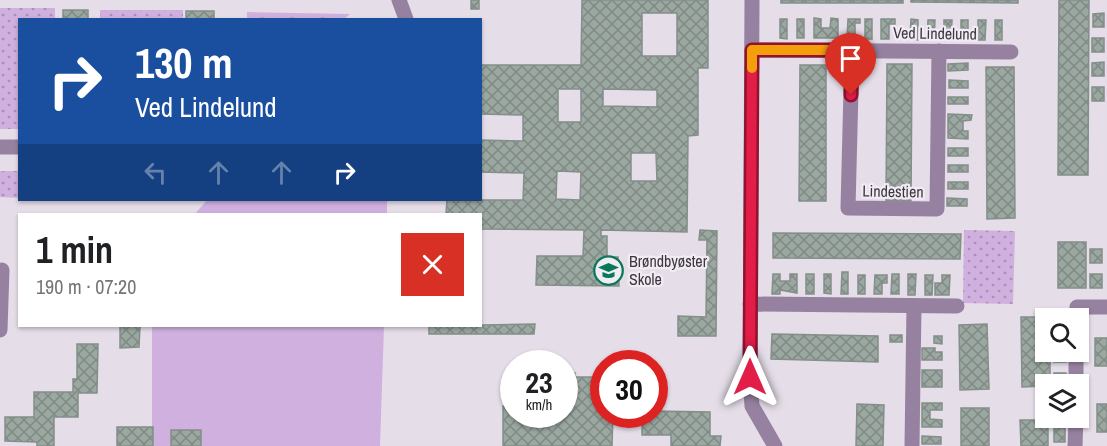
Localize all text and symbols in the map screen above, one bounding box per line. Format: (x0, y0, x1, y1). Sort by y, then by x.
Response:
street label: Ved Lindelund (893, 21, 977, 45)
pin (825, 33, 876, 95)
text: 130 m (135, 35, 233, 91)
icon: right (36, 42, 114, 120)
icon: arrive (834, 42, 867, 75)
text: Ved Lindelund (135, 89, 277, 125)
icon: left (139, 156, 172, 189)
icon: ahead (202, 156, 235, 189)
icon: ahead (265, 156, 298, 189)
icon: right (328, 156, 361, 189)
street label: Lindestien (862, 179, 924, 203)
text: 1 min (36, 226, 113, 274)
button: close (401, 233, 464, 296)
place label: Brøndbyøster Skole (629, 250, 708, 290)
school or university icon: Brøndbyøster Skole (592, 254, 624, 286)
text: 190 m · 07:20 (36, 273, 136, 300)
map controls (1035, 308, 1089, 428)
button: search (1035, 308, 1089, 362)
position arrow (718, 345, 782, 409)
speed limit sign: 30 (590, 350, 668, 428)
text: 23 (525, 362, 553, 402)
button: layers (1035, 374, 1089, 428)
text: km/h (526, 394, 552, 415)

